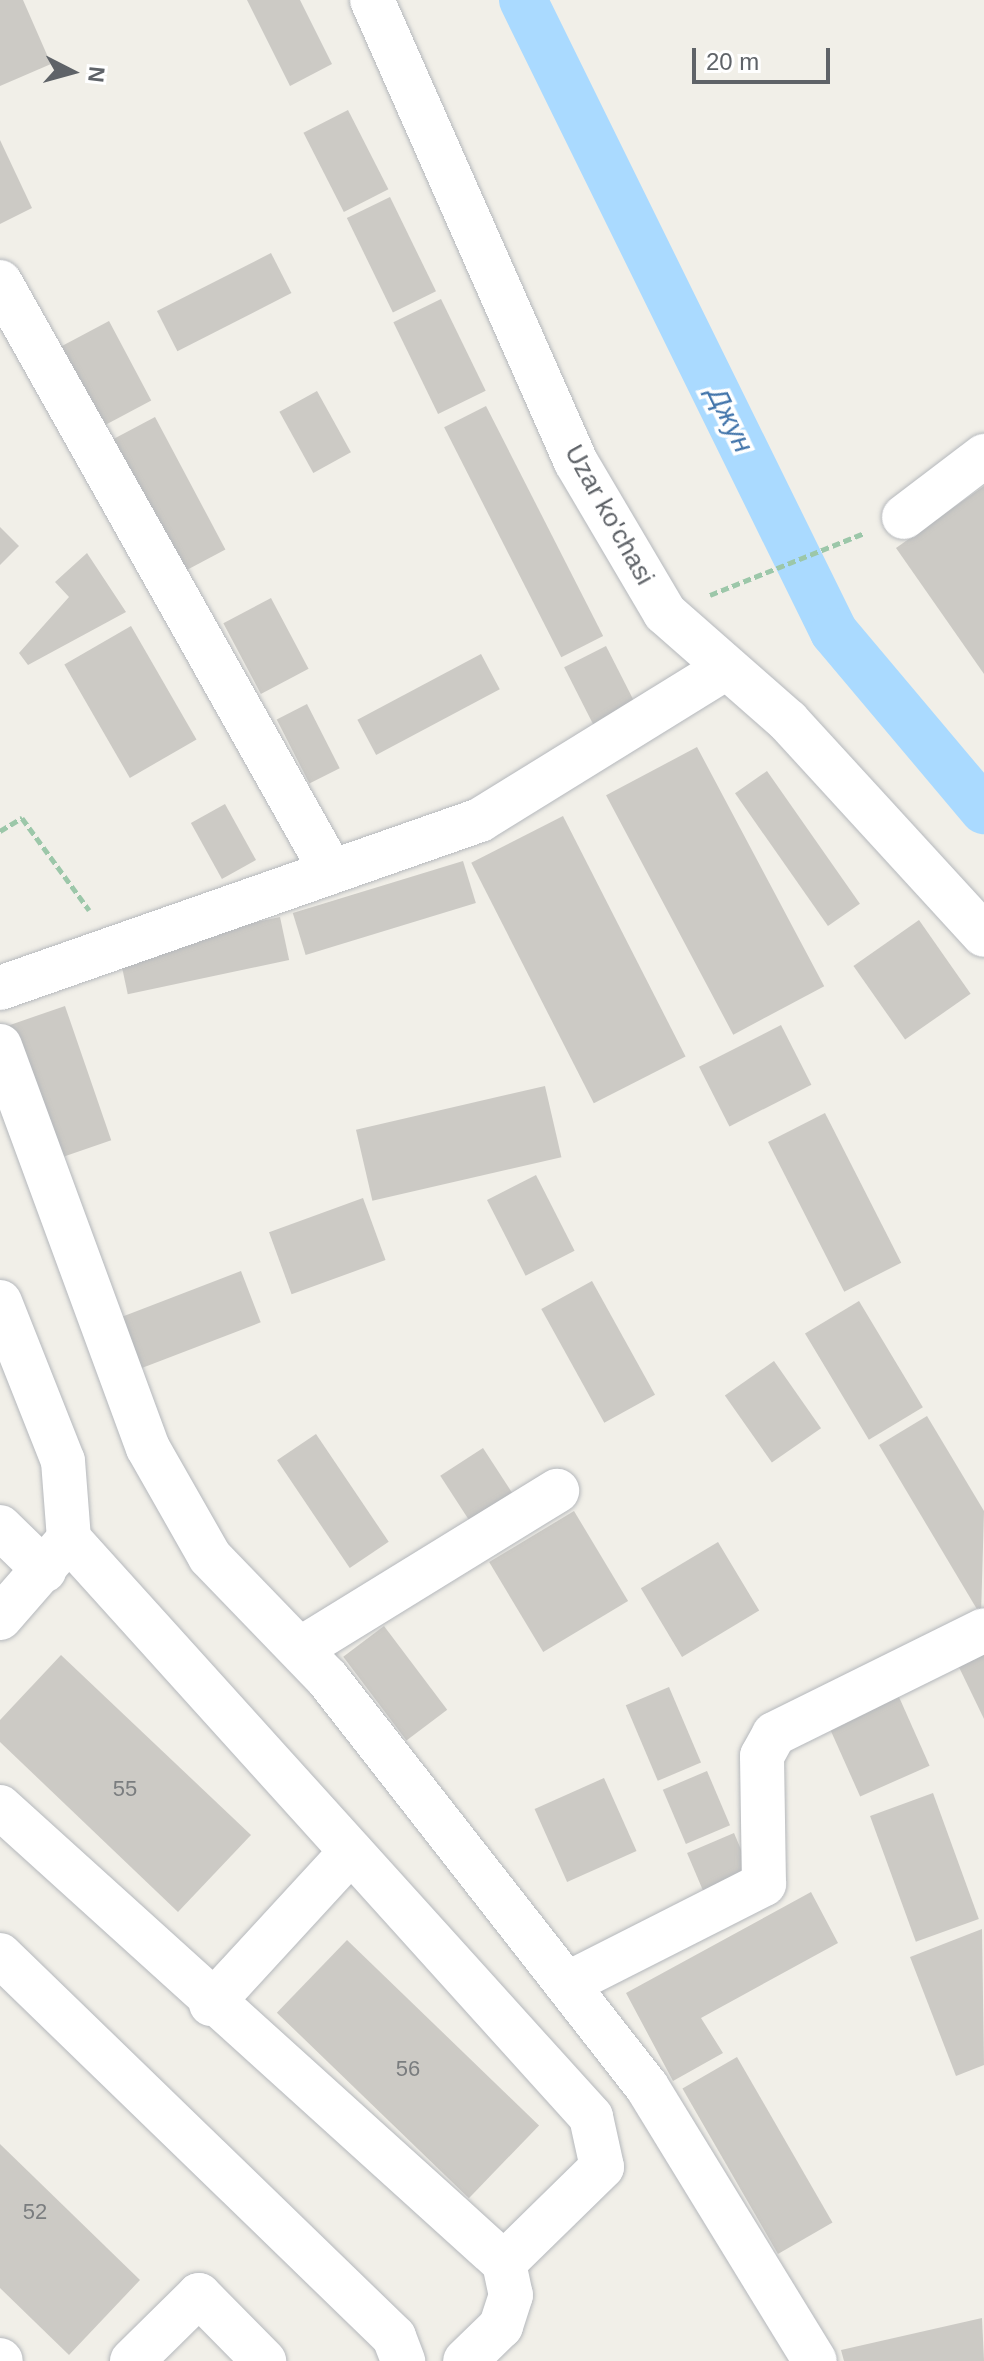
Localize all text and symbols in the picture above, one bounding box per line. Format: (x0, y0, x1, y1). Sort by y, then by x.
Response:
north arrow (32, 32, 112, 112)
scale bar (696, 32, 834, 82)
text: 20 m (706, 48, 759, 75)
text: N (83, 65, 110, 84)
water label: Джун (700, 382, 760, 458)
street label: Uzar ko'chasi (558, 440, 660, 590)
house number: 55 (113, 1776, 137, 1802)
house number: 56 (396, 2056, 420, 2082)
house number: 52 (23, 2199, 47, 2225)

